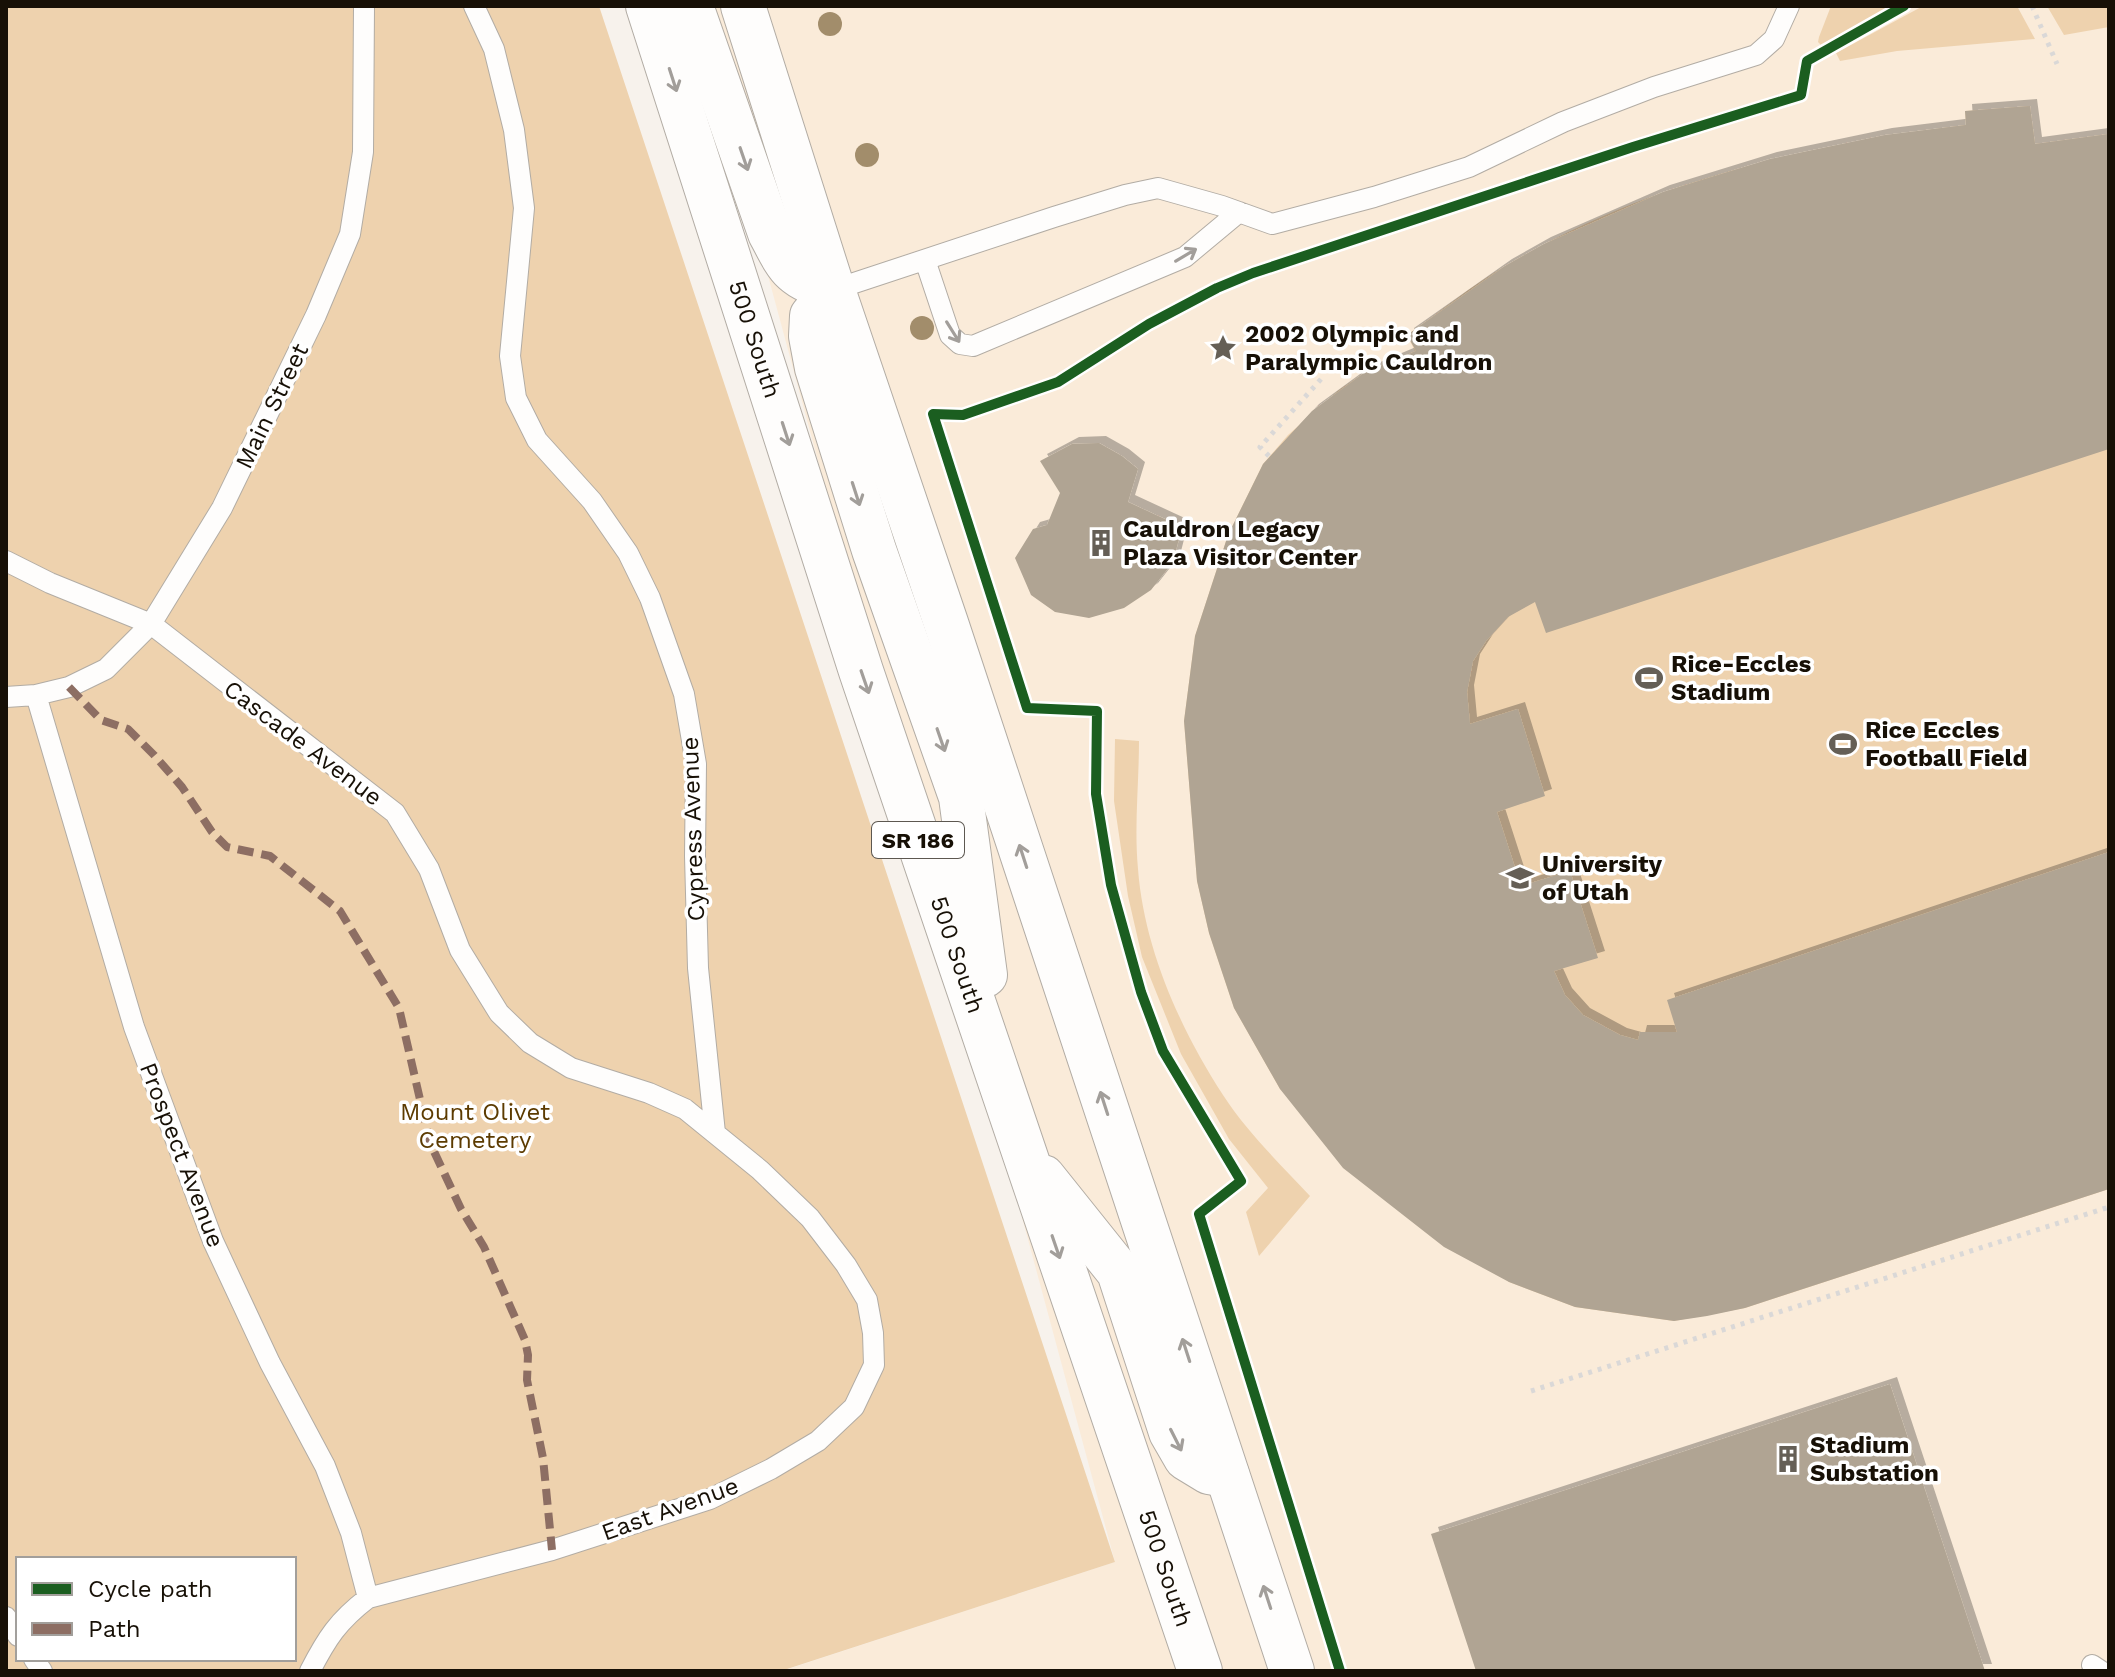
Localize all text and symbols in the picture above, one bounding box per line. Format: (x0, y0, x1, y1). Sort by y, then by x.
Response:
one-way arrow (666, 67, 681, 92)
one-way arrow (738, 146, 753, 171)
one-way arrow (1174, 246, 1197, 262)
street label: 500 South (723, 277, 787, 401)
place label: 2002 Olympic and Paralympic Cauldron (1245, 320, 1492, 376)
one-way arrow (944, 321, 961, 343)
place icon: 2002 Olympic and Paralympic Cauldron (1208, 333, 1238, 363)
street label: Main Street (230, 339, 314, 473)
one-way arrow (779, 421, 794, 447)
one-way arrow (849, 481, 864, 507)
place label: Cauldron Legacy Plaza Visitor Center (1123, 515, 1358, 571)
building icon: Cauldron Legacy Plaza Visitor Center (1086, 528, 1116, 558)
place label: Rice-Eccles Stadium (1671, 650, 1812, 706)
sports icon: Rice-Eccles Stadium (1634, 663, 1664, 693)
one-way arrow (858, 669, 873, 694)
street label: Cascade Avenue (218, 674, 388, 812)
place label: Rice Eccles Football Field (1865, 716, 2027, 772)
one-way arrow (935, 727, 949, 752)
sports icon: Rice Eccles Football Field (1828, 729, 1858, 759)
street label: Cypress Avenue (676, 736, 710, 922)
road number: SR 186 (872, 822, 964, 858)
one-way arrow (1015, 844, 1029, 869)
place label: University of Utah (1542, 850, 1662, 906)
school or university icon: University of Utah (1505, 863, 1535, 893)
street label: 500 South (924, 893, 990, 1017)
street label: Prospect Avenue (134, 1059, 230, 1251)
one-way arrow (1096, 1091, 1111, 1116)
park label: Mount Olivet Cemetery (400, 1098, 550, 1154)
one-way arrow (1049, 1234, 1064, 1259)
one-way arrow (1177, 1338, 1192, 1363)
one-way arrow (1169, 1428, 1185, 1452)
place label: Stadium Substation (1810, 1431, 1939, 1487)
building icon: Stadium Substation (1773, 1444, 1803, 1474)
street label: East Avenue (598, 1471, 742, 1547)
street label: 500 South (1132, 1506, 1198, 1631)
legend (16, 1557, 296, 1661)
text: Cycle path (88, 1575, 213, 1603)
one-way arrow (1259, 1585, 1274, 1610)
text: Path (88, 1615, 141, 1643)

